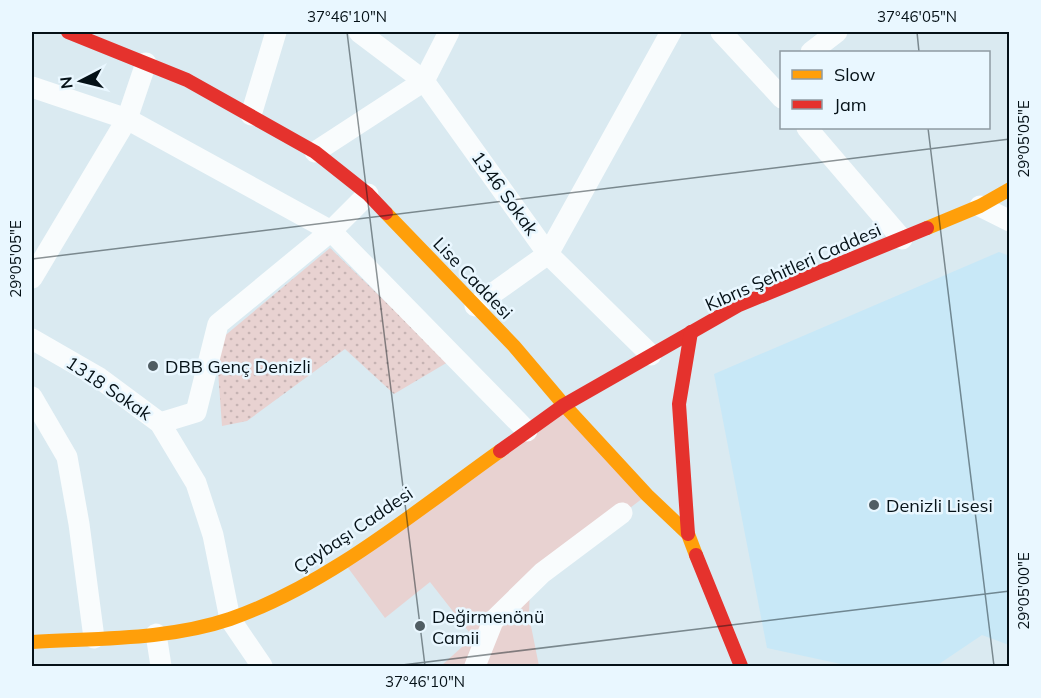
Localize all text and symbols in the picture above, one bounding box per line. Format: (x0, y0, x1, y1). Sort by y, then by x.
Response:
text: 37°46'10"N (307, 7, 387, 26)
text: 37°46'05"N (877, 7, 957, 26)
north arrow (51, 51, 111, 111)
legend (780, 51, 990, 129)
text: Slow (834, 63, 876, 86)
text: N (55, 76, 77, 90)
text: Jam (834, 93, 867, 116)
text: 29°05'05"E (1014, 100, 1033, 178)
street label: 1346 Sokak (467, 146, 544, 240)
street label: Kıbrıs Şehitleri Caddesi (701, 218, 885, 316)
text: 29°05'05"E (6, 220, 25, 298)
street label: Lise Caddesi (428, 232, 518, 324)
street label: 1318 Sokak (62, 351, 157, 426)
place label: DBB Genç Denizli (165, 355, 311, 378)
marker: DBB Genç Denizli (146, 359, 160, 373)
street label: Çaybaşı Caddesi (289, 482, 417, 578)
place label: Denizli Lisesi (886, 494, 993, 517)
marker: Denizli Lisesi (867, 498, 881, 512)
text: 29°05'00"E (1014, 552, 1033, 630)
place label: Değirmenönü Camii (432, 605, 544, 649)
marker: Değirmenönü Camii (413, 619, 427, 633)
text: 37°46'10"N (385, 672, 465, 691)

